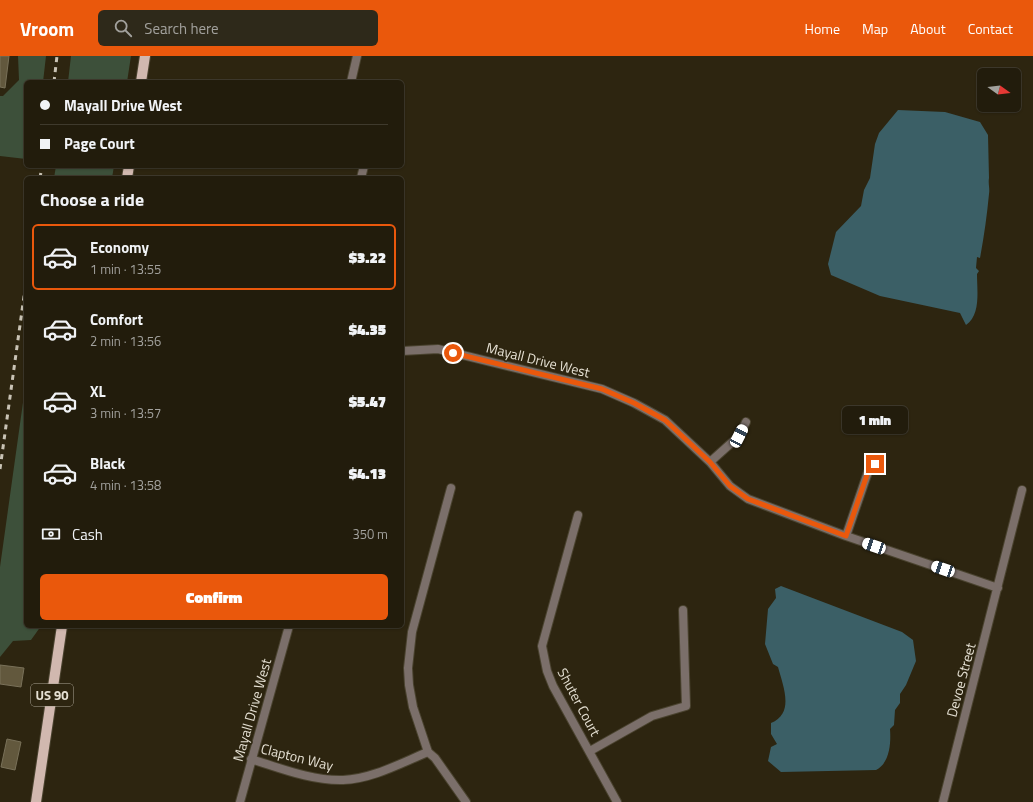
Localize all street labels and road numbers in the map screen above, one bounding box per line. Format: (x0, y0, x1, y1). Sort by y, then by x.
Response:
street label: Mayall Drive West (484, 336, 592, 383)
street label: Devoe Street (941, 640, 981, 719)
street label: Mayall Drive West (227, 656, 276, 764)
street label: Shuter Court (553, 664, 606, 740)
road number: US 90 (31, 684, 73, 706)
street label: Clapton Way (259, 737, 336, 776)

